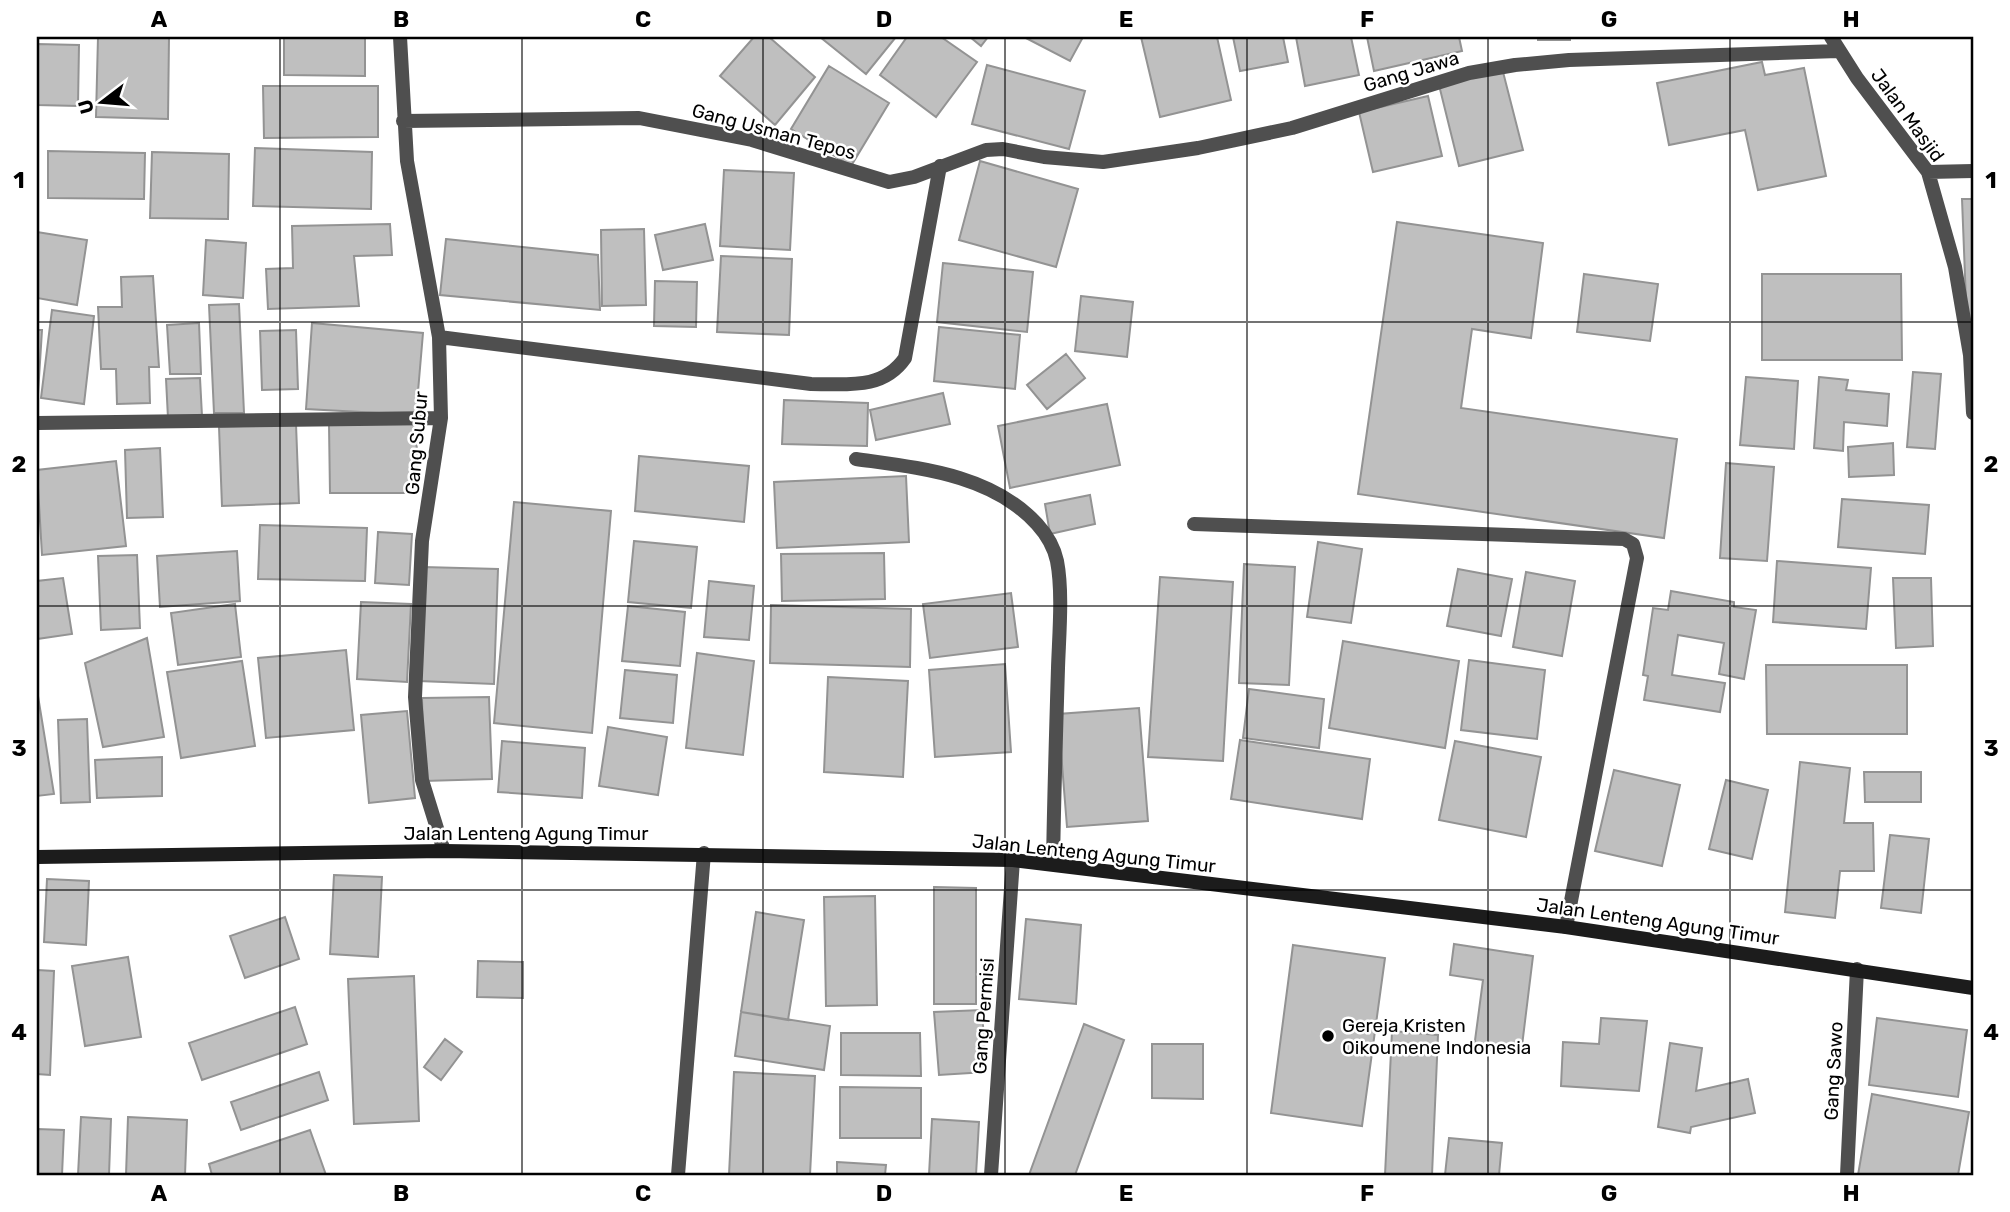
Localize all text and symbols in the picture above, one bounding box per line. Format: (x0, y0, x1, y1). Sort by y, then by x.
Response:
text: A (151, 5, 168, 33)
text: B (393, 5, 409, 33)
text: C (635, 5, 651, 33)
text: D (876, 5, 892, 33)
text: E (1119, 5, 1133, 33)
text: F (1360, 5, 1374, 33)
text: G (1601, 5, 1617, 33)
text: H (1842, 5, 1860, 33)
street label: Gang Jawa (1361, 46, 1462, 97)
street label: Jalan Masjid (1866, 64, 1949, 166)
north arrow (66, 66, 136, 136)
text: U (73, 97, 99, 116)
street label: Gang Usman Tepos (689, 99, 858, 164)
text: 1 (13, 166, 25, 194)
text: 1 (1985, 166, 1997, 194)
street label: Gang Subur (401, 389, 433, 496)
text: 2 (12, 450, 26, 478)
text: 2 (1984, 450, 1998, 478)
text: 3 (11, 734, 27, 762)
text: 3 (1983, 734, 1999, 762)
street label: Jalan Lenteng Agung Timur (404, 822, 649, 845)
street label: Jalan Lenteng Agung Timur (971, 829, 1218, 878)
street label: Jalan Lenteng Agung Timur (1535, 893, 1782, 950)
street label: Gang Permisi (968, 957, 999, 1075)
place label: Gereja Kristen Oikoumene Indonesia (1342, 1014, 1531, 1059)
text: 4 (11, 1018, 27, 1046)
text: 4 (1983, 1018, 1999, 1046)
street label: Gang Sawo (1819, 1021, 1848, 1121)
marker: Gereja Kristen Oikoumene Indonesia (1320, 1028, 1336, 1044)
text: A (151, 1179, 168, 1207)
text: B (393, 1179, 409, 1207)
text: C (635, 1179, 651, 1207)
text: D (876, 1179, 892, 1207)
text: E (1119, 1179, 1133, 1207)
text: F (1360, 1179, 1374, 1207)
text: G (1601, 1179, 1617, 1207)
text: H (1842, 1179, 1860, 1207)

